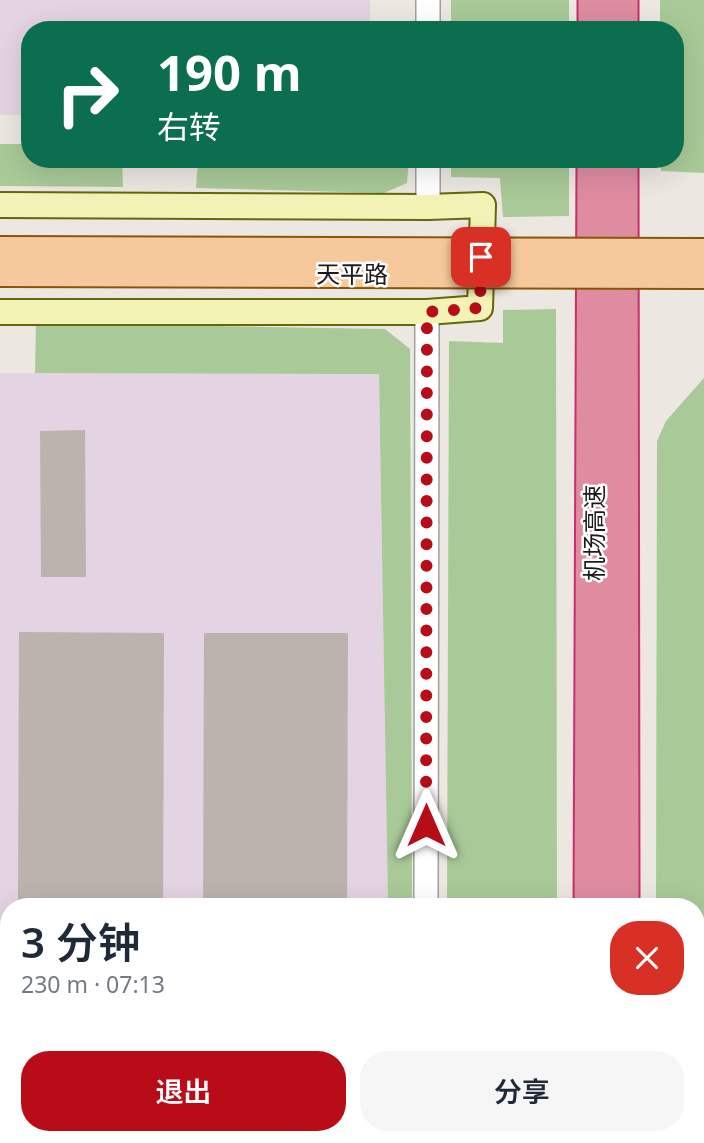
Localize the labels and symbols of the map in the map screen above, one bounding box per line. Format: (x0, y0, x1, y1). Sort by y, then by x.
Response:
pin (451, 227, 511, 287)
street label: 天平路 (316, 257, 388, 290)
street label: 机场高速 (577, 485, 610, 581)
position arrow (389, 788, 463, 862)

